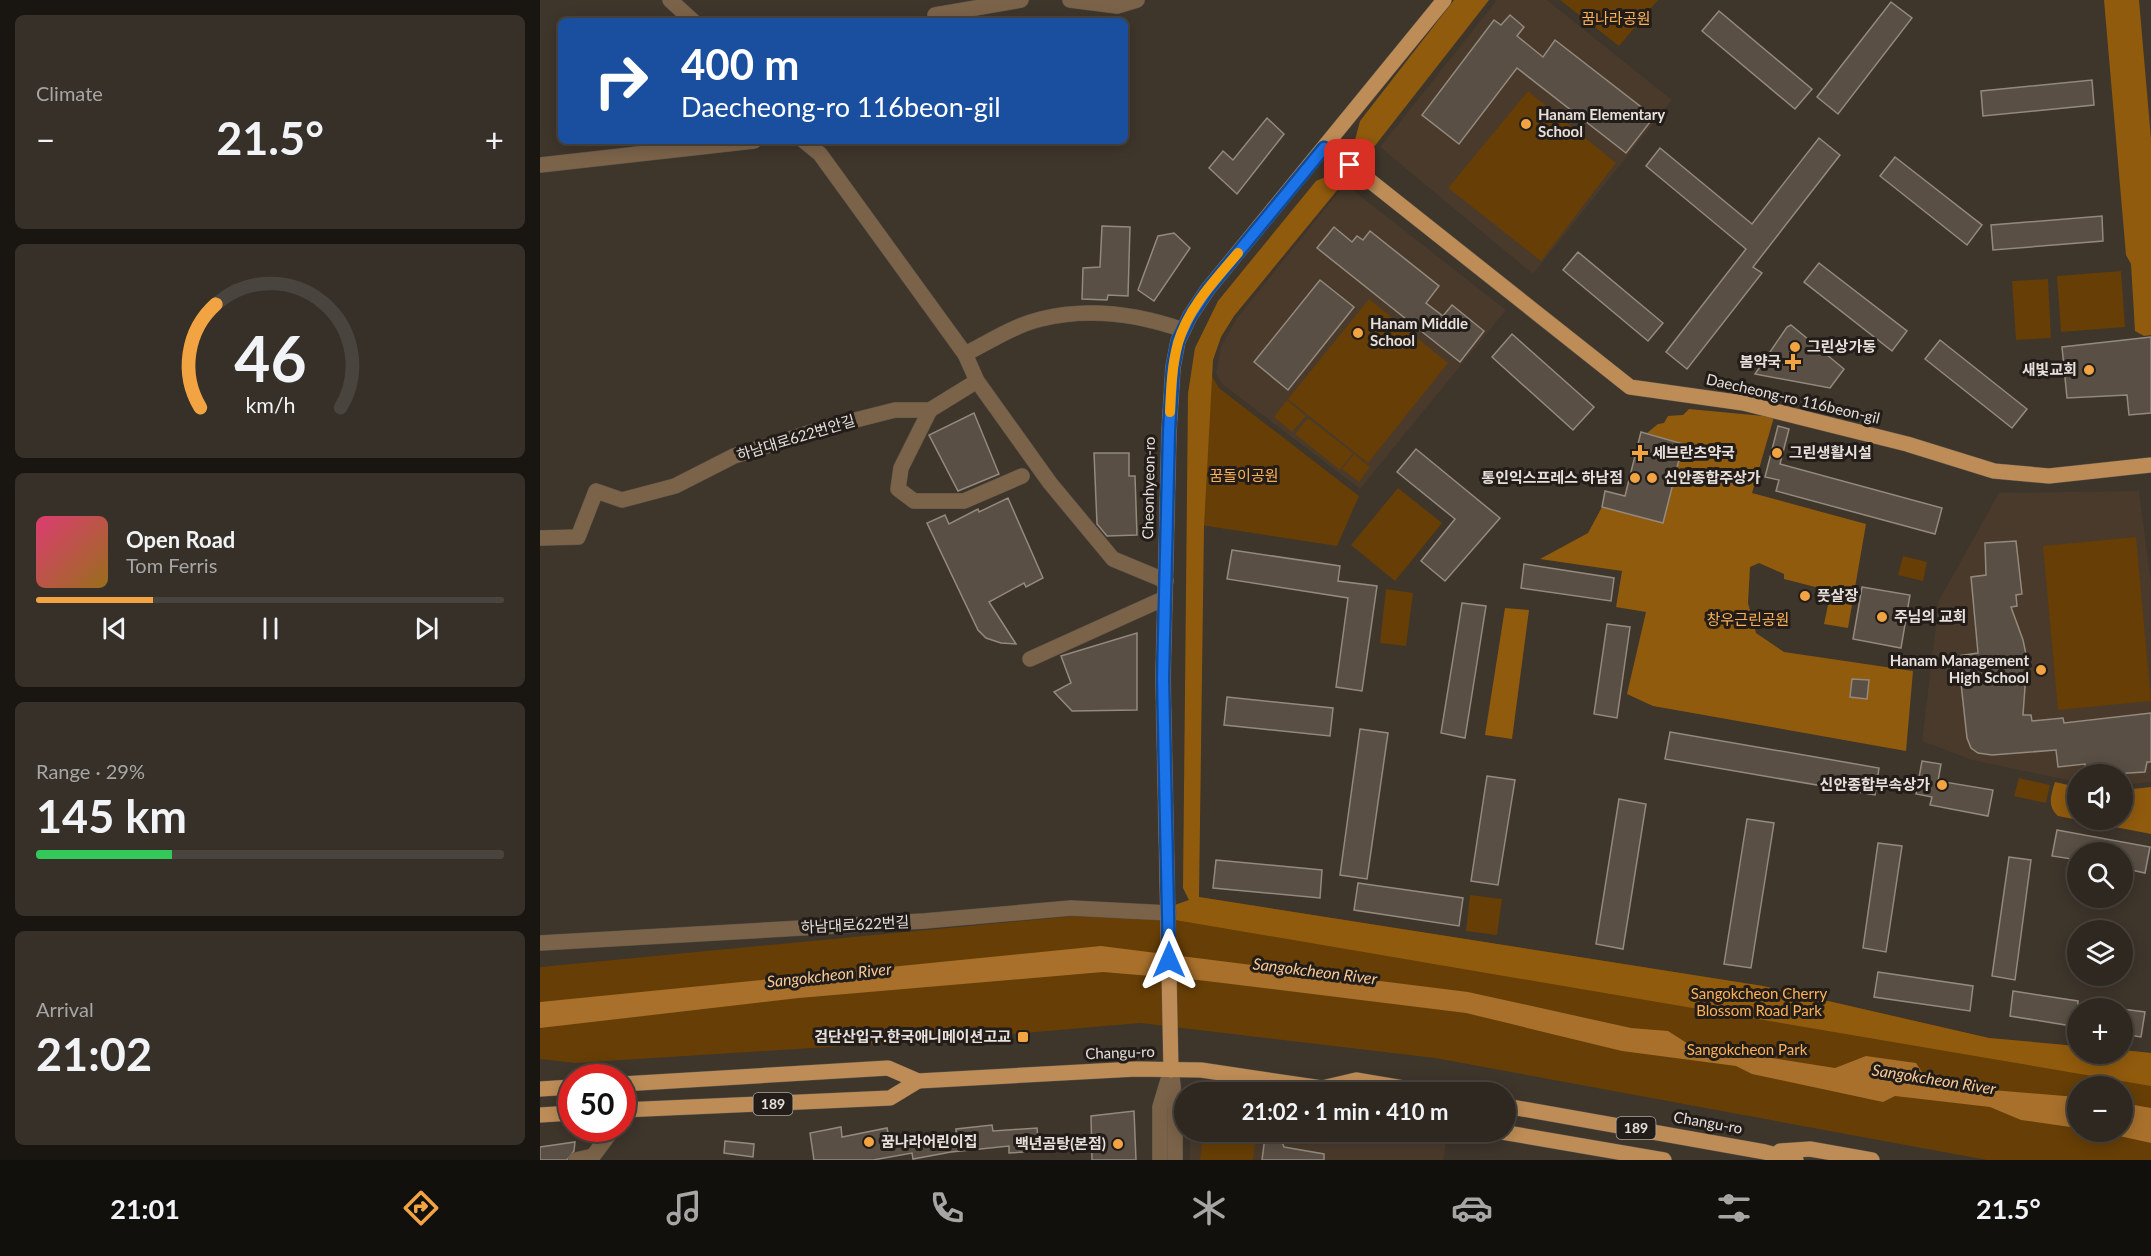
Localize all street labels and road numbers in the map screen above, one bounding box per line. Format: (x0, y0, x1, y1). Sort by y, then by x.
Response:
street label: Daecheong-ro 116beon-gil (1705, 369, 1882, 427)
street label: 하남대로622번안길 (734, 410, 857, 464)
street label: Cheonhyeon-ro (1138, 436, 1158, 540)
street label: 하남대로622번길 (800, 912, 910, 936)
street label: Changu-ro (1085, 1042, 1155, 1062)
road number: 189 (754, 1093, 792, 1115)
street label: Changu-ro (1672, 1107, 1744, 1137)
road number: 189 (1616, 1117, 1656, 1139)

